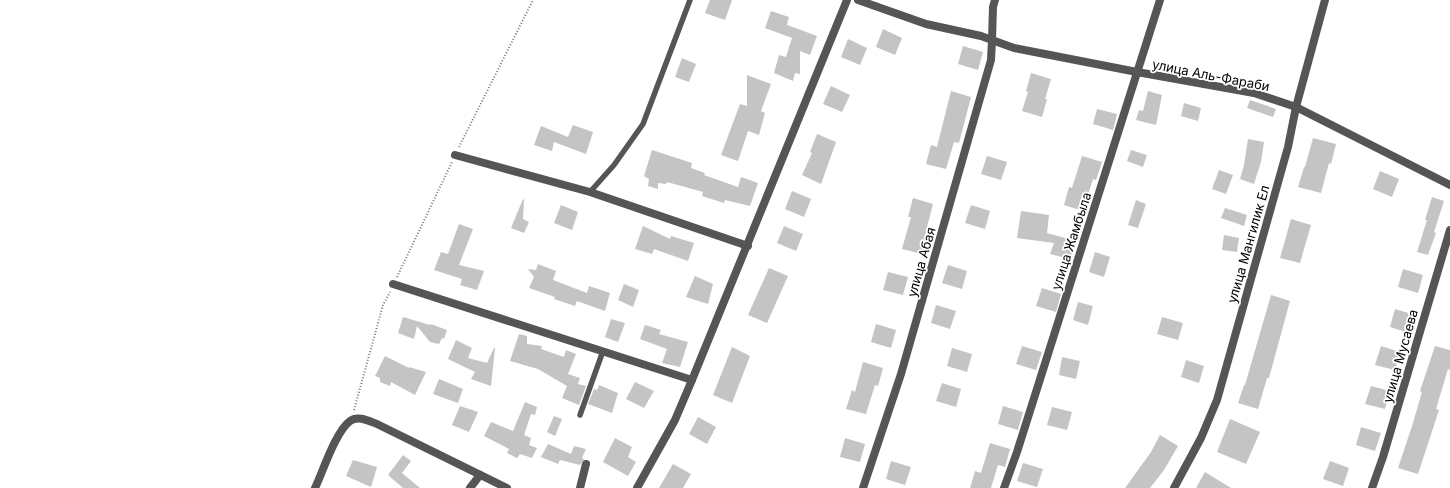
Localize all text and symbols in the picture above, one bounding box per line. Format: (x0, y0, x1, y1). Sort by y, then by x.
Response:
street label: улица Аль-Фараби (1151, 56, 1271, 94)
street label: улица Мангилик Ел (1223, 183, 1273, 305)
street label: улица Жамбыла (1048, 190, 1094, 292)
street label: улица Абая (903, 225, 939, 299)
street label: улица Мусаева (1379, 307, 1421, 405)

